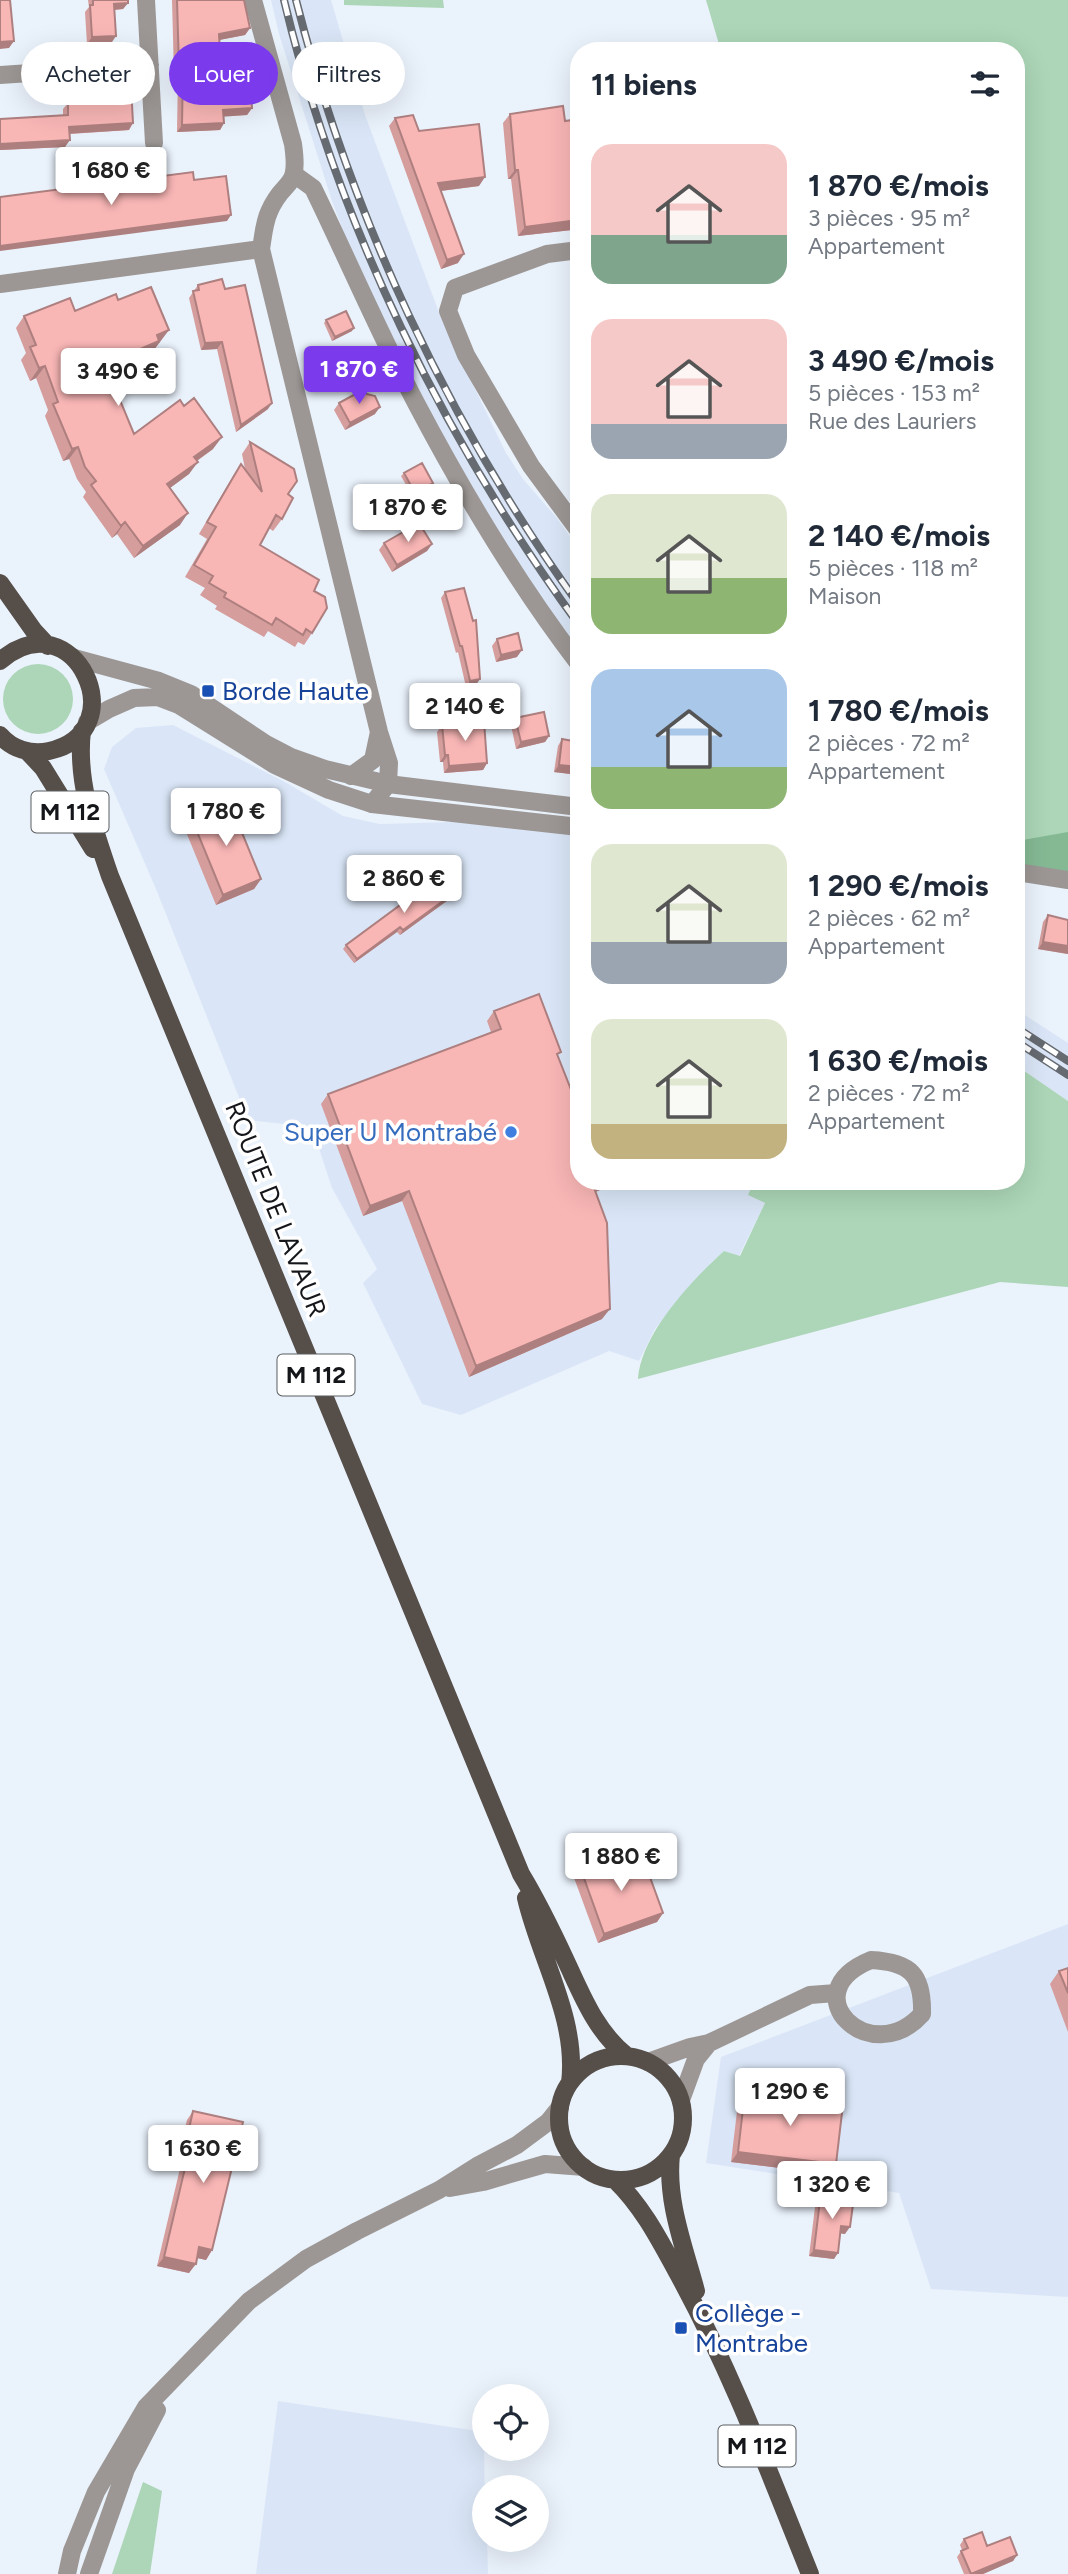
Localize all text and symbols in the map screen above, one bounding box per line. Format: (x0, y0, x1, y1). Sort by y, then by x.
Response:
chip: Acheter (21, 42, 155, 105)
chip: Louer (169, 42, 278, 105)
chip: Filtres (292, 42, 405, 105)
icon: filters (966, 65, 1004, 103)
text: 11 biens (591, 66, 697, 103)
pin: 1 680 € (46, 148, 176, 207)
text: 1 680 € (72, 156, 150, 184)
text: 1 870 €/mois (808, 167, 989, 204)
icon: home (647, 172, 731, 256)
text: 3 pièces · 95 m² (808, 204, 970, 232)
text: Appartement (808, 232, 945, 260)
text: 3 490 €/mois (808, 342, 994, 379)
pin: 1 870 € (294, 346, 424, 406)
icon: home (647, 347, 731, 431)
pin: 3 490 € (53, 348, 183, 408)
text: 1 870 € (320, 355, 398, 383)
text: 3 490 € (77, 357, 159, 385)
text: 5 pièces · 153 m² (808, 379, 980, 407)
text: Rue des Lauriers (808, 407, 977, 435)
pin: 1 870 € (343, 484, 473, 544)
text: 1 870 € (369, 493, 447, 521)
text: 2 140 €/mois (808, 517, 990, 554)
icon: home (647, 522, 731, 606)
text: 5 pièces · 118 m² (808, 554, 978, 582)
text: Maison (808, 582, 881, 610)
place label: Borde Haute (222, 675, 369, 707)
marker: Borde Haute (200, 683, 216, 699)
pin: 2 140 € (400, 684, 530, 743)
text: 2 140 € (425, 692, 505, 720)
text: 1 780 €/mois (808, 692, 989, 729)
icon: home (647, 697, 731, 781)
text: 2 pièces · 72 m² (808, 729, 970, 757)
text: Appartement (808, 757, 945, 785)
pin: 1 780 € (161, 788, 291, 848)
road number: M 112 (32, 792, 108, 832)
text: 1 780 € (187, 797, 265, 825)
pin: 2 860 € (339, 856, 469, 915)
text: 2 860 € (363, 864, 445, 892)
text: 1 290 €/mois (808, 867, 988, 904)
icon: home (647, 872, 731, 956)
text: 2 pièces · 62 m² (808, 904, 970, 932)
text: Appartement (808, 932, 945, 960)
text: 1 630 €/mois (808, 1042, 988, 1079)
icon: home (647, 1047, 731, 1131)
text: 2 pièces · 72 m² (808, 1079, 970, 1107)
street label: ROUTE DE LAVAUR (218, 1097, 334, 1321)
text: Appartement (808, 1107, 945, 1135)
place label: Super U Montrabé (284, 1116, 497, 1148)
marker: Super U Montrabé (503, 1124, 519, 1140)
road number: M 112 (278, 1354, 354, 1395)
pin: 1 880 € (556, 1834, 686, 1893)
text: 1 880 € (581, 1842, 661, 1870)
pin: 1 290 € (725, 2068, 855, 2128)
text: 1 290 € (751, 2077, 829, 2105)
pin: 1 630 € (138, 2126, 268, 2185)
text: 1 630 € (164, 2134, 242, 2162)
pin: 1 320 € (767, 2162, 897, 2221)
text: 1 320 € (793, 2170, 871, 2198)
place label: Collège - Montrabe (695, 2297, 808, 2359)
marker: Collège - Montrabe (673, 2320, 689, 2336)
map controls (472, 2384, 549, 2552)
button: locate (472, 2384, 549, 2461)
road number: M 112 (718, 2426, 796, 2466)
button: layers (472, 2475, 549, 2552)

